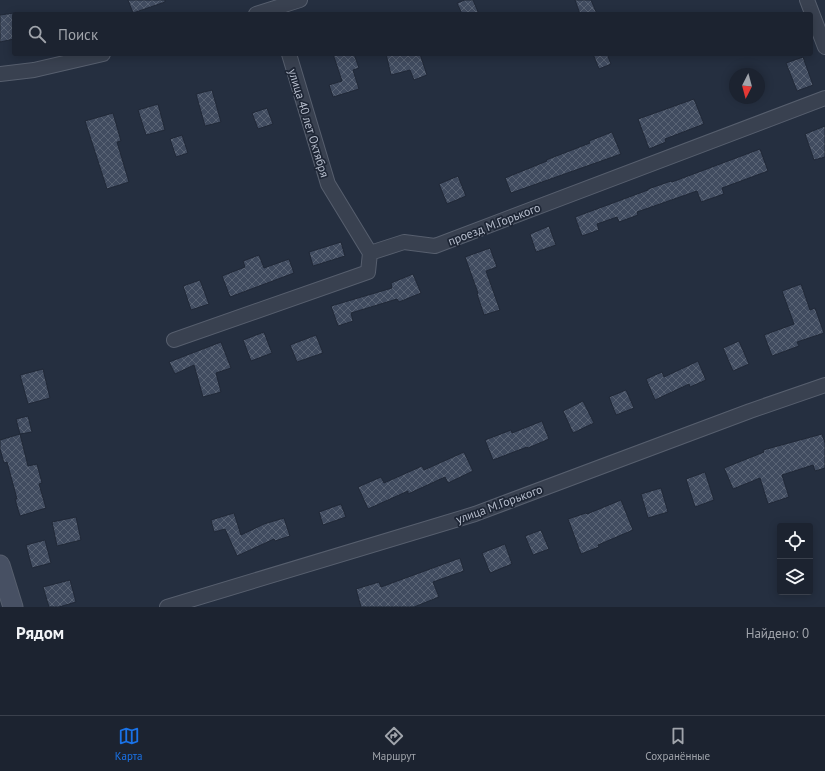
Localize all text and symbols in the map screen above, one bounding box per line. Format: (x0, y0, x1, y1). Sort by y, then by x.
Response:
search box (12, 12, 813, 56)
icon: search (26, 23, 48, 45)
text: Поиск (58, 25, 98, 44)
street label: улица 40 лет Октября (285, 67, 333, 179)
north arrow (729, 68, 765, 104)
street label: проезд М.Горького (446, 199, 542, 249)
street label: улица М.Горького (454, 481, 544, 527)
map controls (777, 523, 813, 595)
button: locate (777, 523, 813, 559)
button: layers (777, 559, 813, 595)
text: Рядом (16, 622, 64, 644)
text: Найдено: 0 (746, 625, 809, 642)
tab: Карта (115, 725, 143, 763)
tab: Маршрут (372, 725, 416, 763)
tab: Сохранённые (645, 725, 710, 763)

